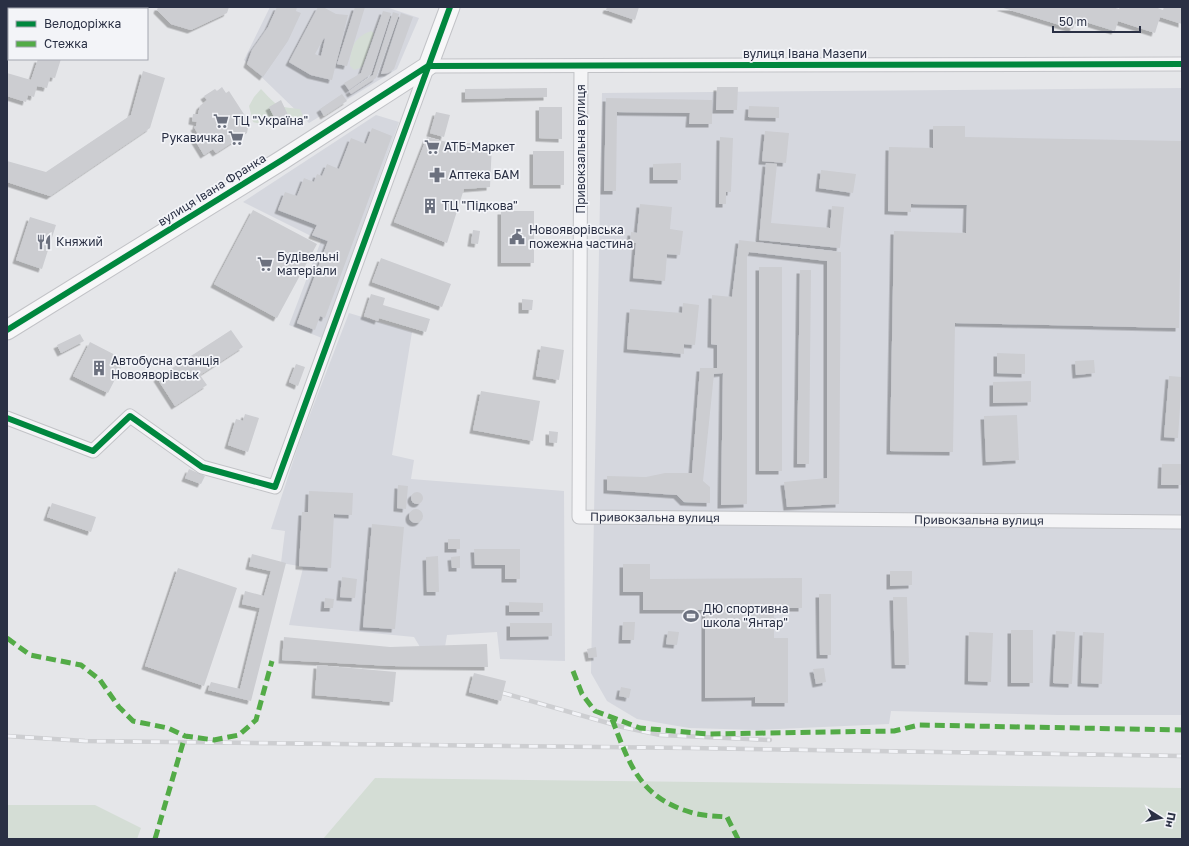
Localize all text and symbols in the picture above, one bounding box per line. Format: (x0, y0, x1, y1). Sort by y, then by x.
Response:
legend (8, 8, 148, 60)
scale bar (1053, 8, 1140, 34)
text: 50 m (1059, 14, 1087, 29)
text: Велодоріжка (44, 16, 121, 31)
text: Стежка (44, 36, 88, 51)
street label: вулиця Івана Мазепи (743, 46, 867, 61)
street label: Привокзальна вулиця (573, 84, 588, 214)
supermarket icon: ТЦ "Україна" (212, 112, 230, 130)
place label: ТЦ "Україна" (233, 113, 308, 128)
supermarket icon: Рукавичка (227, 129, 245, 147)
place label: Рукавичка (161, 130, 224, 145)
supermarket icon: АТБ-Маркет (423, 138, 441, 156)
place label: АТБ-Маркет (444, 139, 515, 154)
street label: вулиця Івана Франка (155, 150, 269, 229)
pharmacy icon: Аптека БАМ (428, 166, 446, 184)
place label: Аптека БАМ (449, 167, 520, 182)
building icon: ТЦ "Підкова" (421, 197, 439, 215)
place label: ТЦ "Підкова" (442, 198, 518, 213)
place label: Новояворівська пожежна частина (529, 222, 633, 251)
public building icon: Новояворівська пожежна частина (508, 228, 526, 246)
restaurant icon: Княжий (35, 233, 53, 251)
place label: Княжий (56, 234, 103, 249)
place label: Будівельні матеріали (277, 249, 339, 278)
supermarket icon: Будівельні матеріали (256, 255, 274, 273)
place label: Автобусна станція Новояворівськ (111, 353, 219, 382)
building icon: Автобусна станція Новояворівськ (90, 359, 108, 377)
street label: Привокзальна вулиця (590, 509, 720, 525)
street label: Привокзальна вулиця (914, 512, 1044, 528)
place label: ДЮ спортивна школа "Янтар" (703, 601, 788, 630)
sports icon: ДЮ спортивна школа "Янтар" (682, 607, 700, 625)
north arrow (1141, 798, 1181, 838)
text: Пн (1163, 811, 1179, 829)

